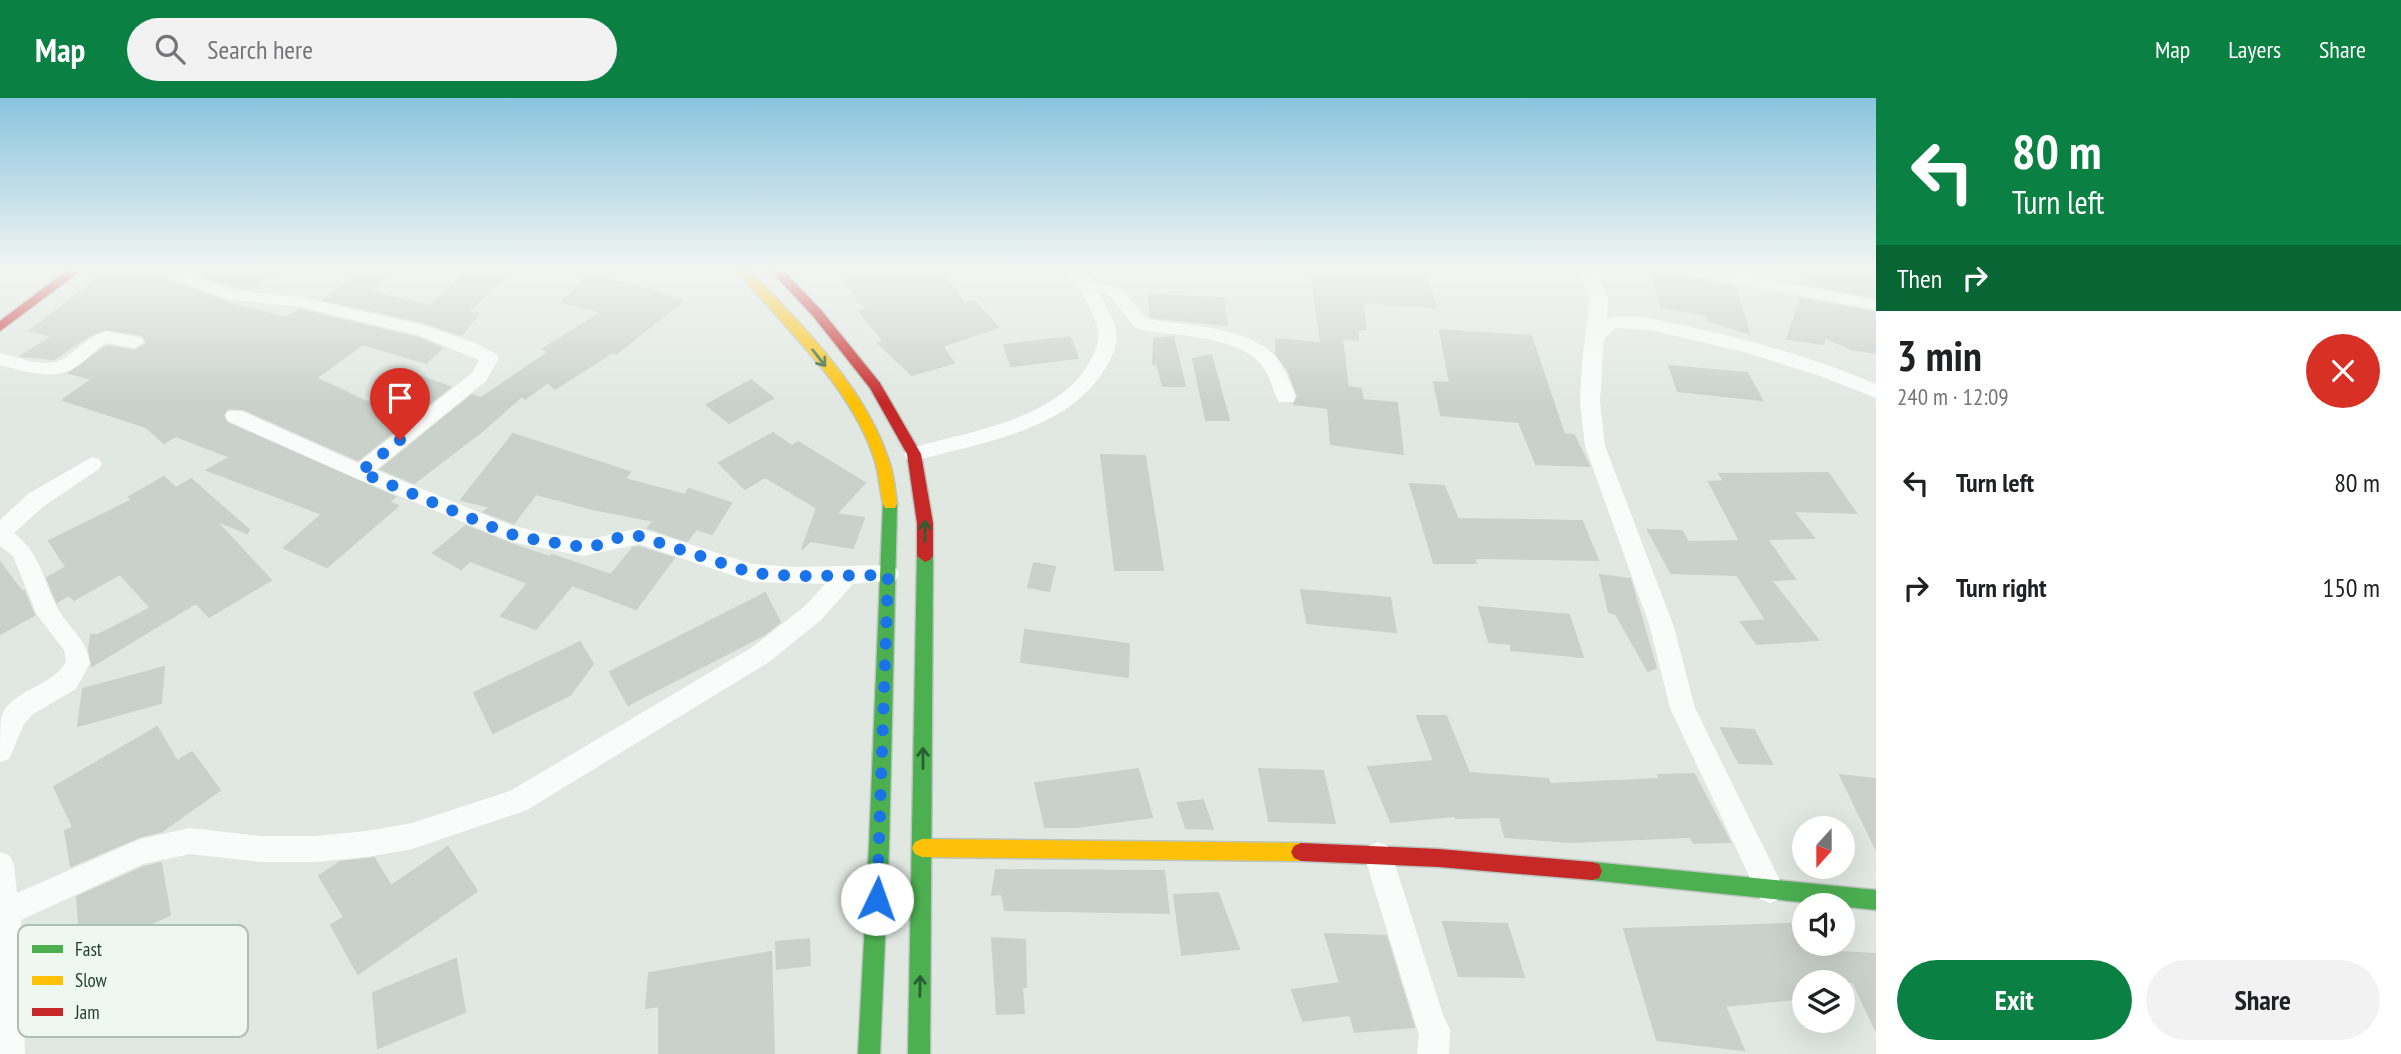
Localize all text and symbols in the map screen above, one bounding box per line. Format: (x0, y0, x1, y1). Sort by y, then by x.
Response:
search box (127, 18, 617, 81)
text: Map (35, 28, 85, 71)
icon: search (151, 30, 189, 68)
text: Search here (207, 33, 313, 66)
text: Map (2155, 34, 2190, 65)
text: Layers (2228, 34, 2281, 65)
text: Share (2319, 34, 2366, 65)
text: 80 m (2012, 119, 2101, 183)
icon: left (1897, 126, 1988, 217)
text: Turn left (2012, 181, 2104, 223)
icon: right (1956, 259, 1994, 297)
text: Then (1897, 262, 1942, 295)
text: 3 min (1897, 328, 1982, 383)
button: close (2306, 334, 2380, 408)
one-way arrow (811, 348, 826, 366)
pin (370, 368, 430, 440)
icon: arrive (381, 379, 419, 417)
text: 240 m · 12:09 (1897, 382, 2009, 411)
icon: left (1897, 464, 1935, 502)
text: Turn left (1956, 466, 2034, 499)
text: 80 m (2334, 466, 2380, 499)
one-way arrow (918, 520, 932, 543)
icon: right (1897, 569, 1935, 607)
text: Turn right (1956, 571, 2047, 604)
text: 150 m (2322, 571, 2380, 604)
one-way arrow (916, 747, 930, 770)
north arrow (1792, 816, 1855, 878)
map controls (1792, 816, 1855, 1033)
position arrow (840, 862, 914, 936)
button: sound (1792, 893, 1855, 956)
legend (18, 925, 248, 1037)
text: Fast (75, 937, 103, 961)
button: Exit (1897, 960, 2132, 1040)
button: Share (2146, 960, 2380, 1040)
text: Slow (75, 968, 108, 992)
button: layers (1792, 970, 1855, 1033)
one-way arrow (913, 975, 927, 998)
text: Jam (74, 1000, 100, 1024)

